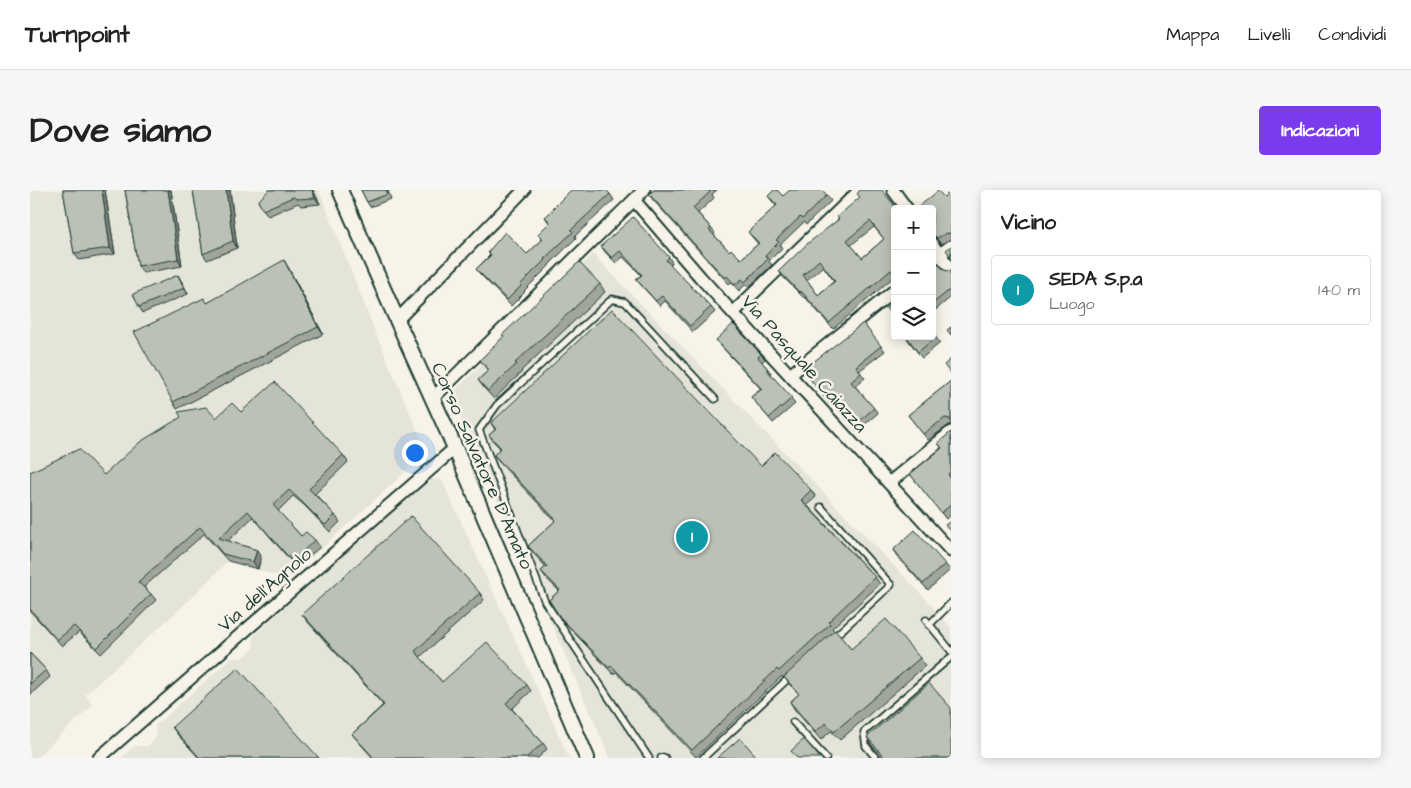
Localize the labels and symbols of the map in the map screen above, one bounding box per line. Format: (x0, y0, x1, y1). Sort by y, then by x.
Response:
street label: Via Pasquale Caiazza (735, 289, 874, 439)
street label: Corso Salvatore D'Amato (424, 358, 540, 574)
your location (402, 440, 428, 466)
pin: 1 (676, 518, 708, 556)
street label: Via dell'Agnolo (212, 541, 319, 639)

